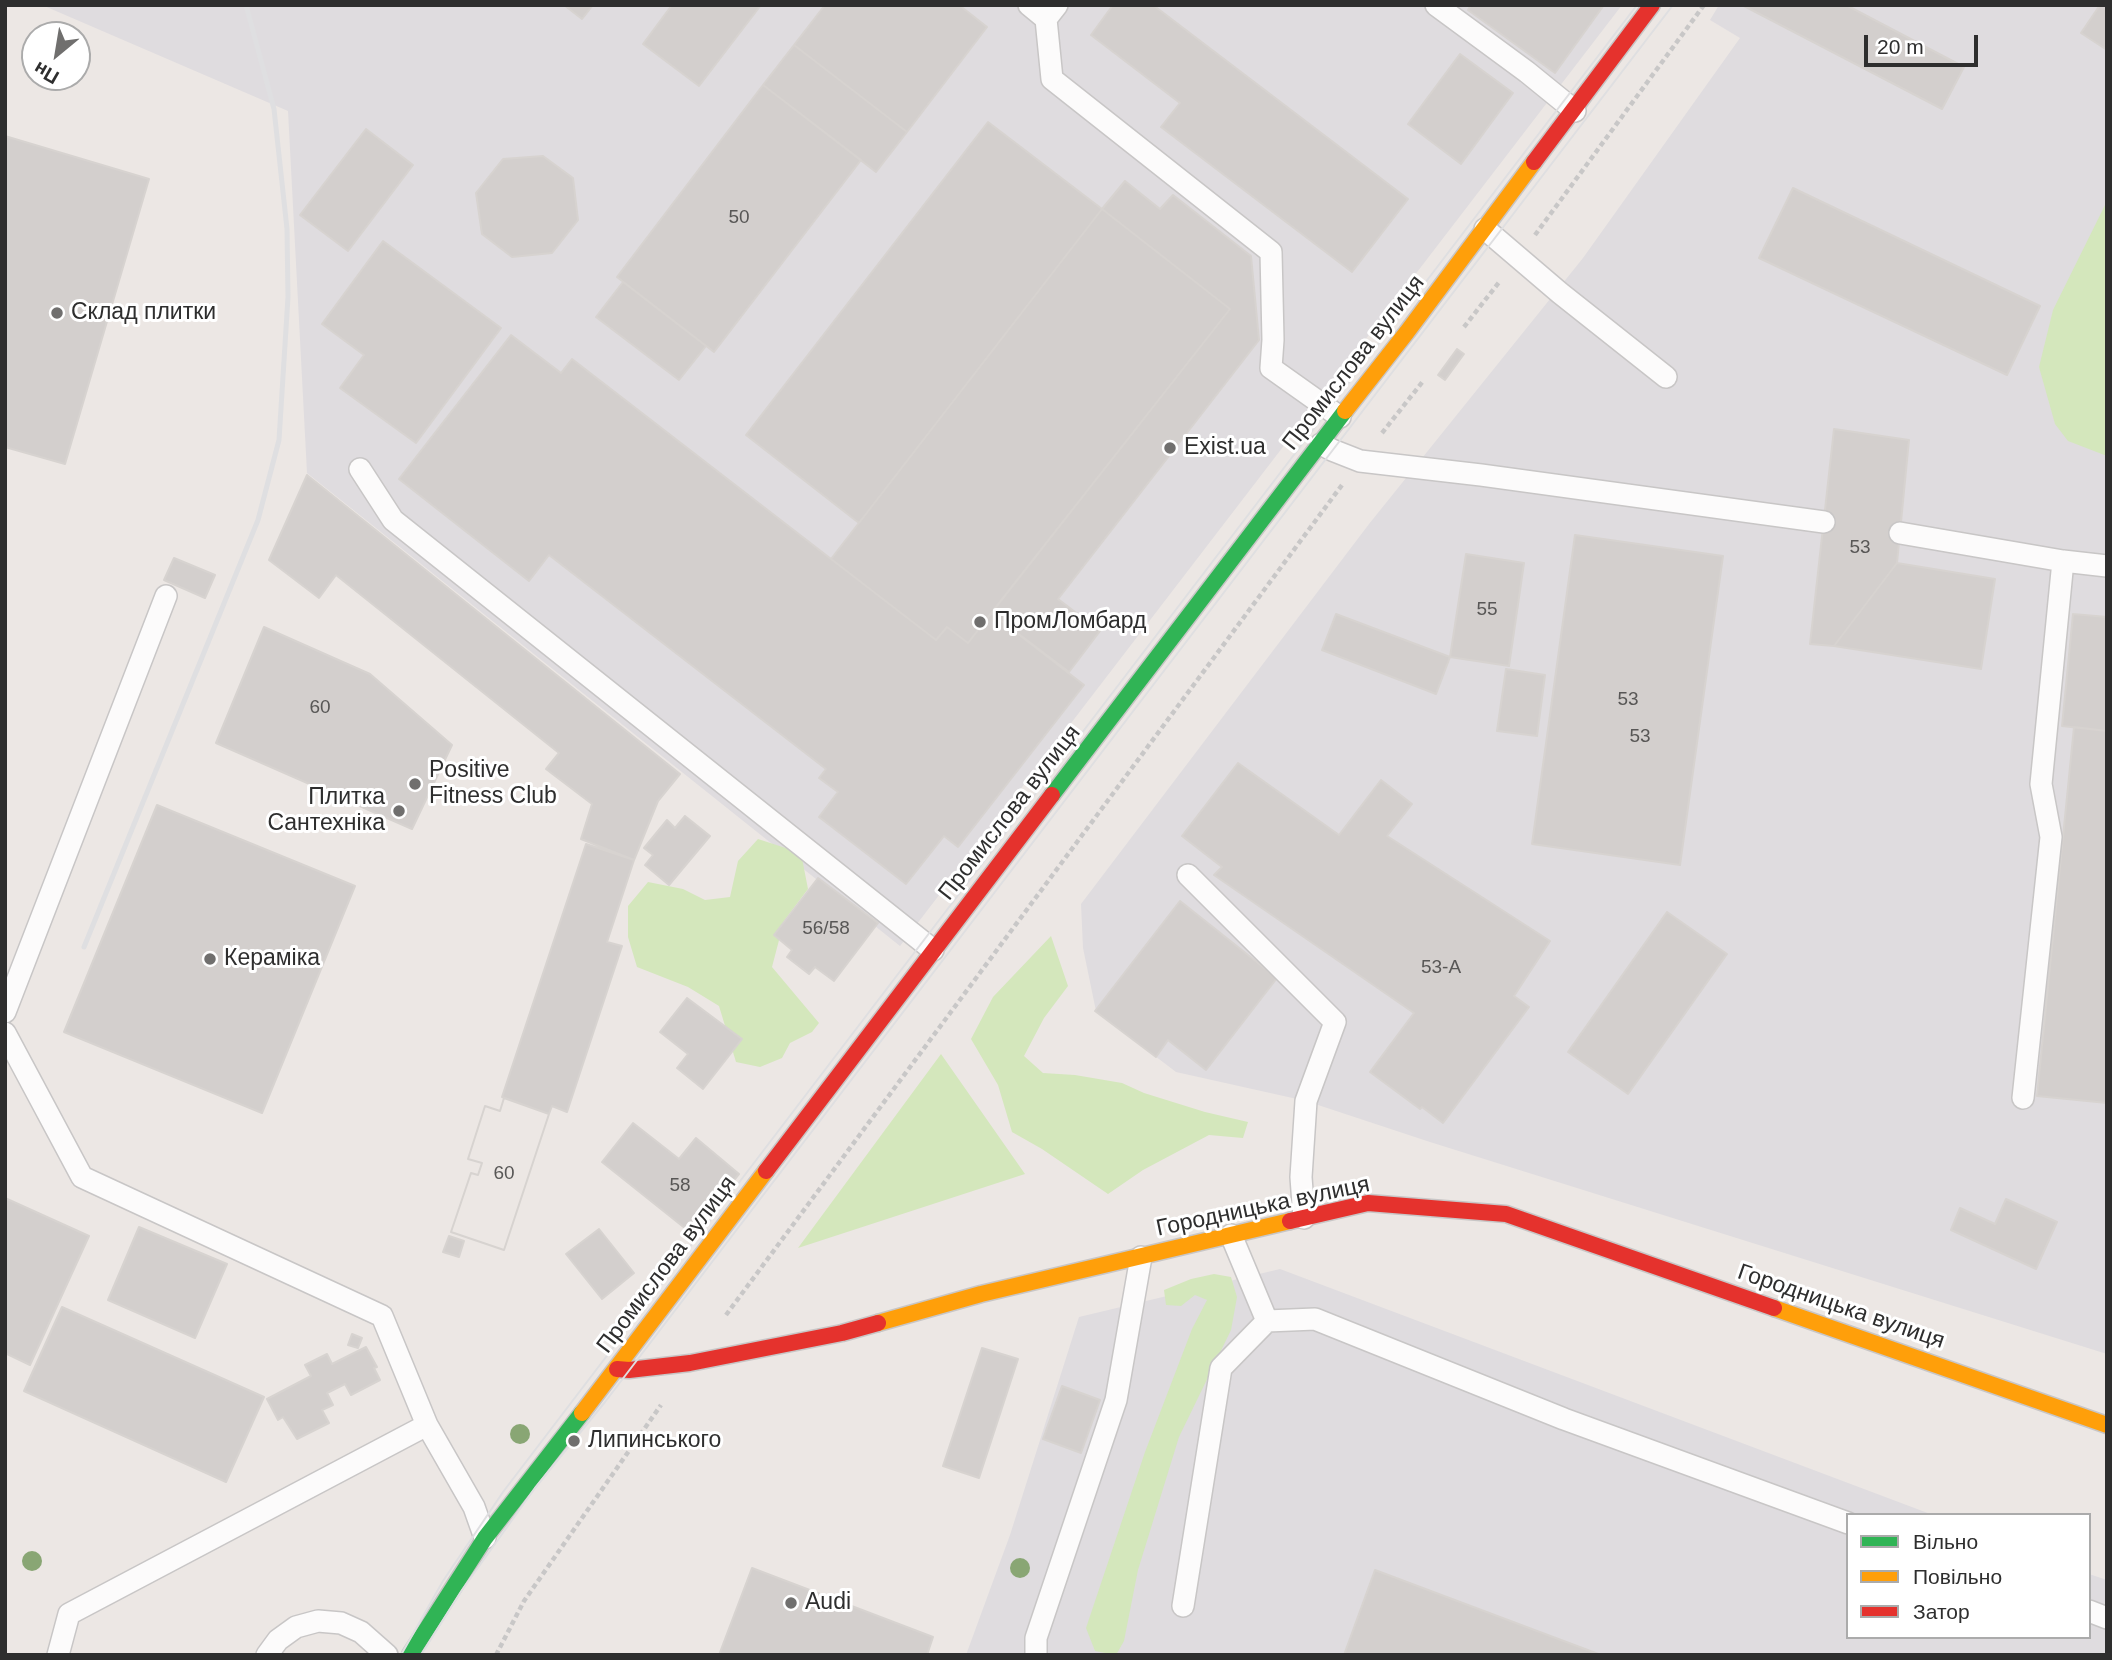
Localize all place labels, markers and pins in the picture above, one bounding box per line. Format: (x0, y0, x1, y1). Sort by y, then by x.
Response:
place label: Склад плитки (71, 299, 216, 327)
marker: Склад плитки (49, 305, 65, 321)
place label: Exist.ua (1184, 434, 1266, 462)
marker: Exist.ua (1162, 440, 1178, 456)
place label: ПромЛомбард (994, 608, 1146, 636)
marker: ПромЛомбард (972, 614, 988, 630)
place label: Positive Fitness Club (429, 757, 557, 811)
marker: Positive Fitness Club (407, 776, 423, 792)
place label: Плитка Сантехніка (267, 784, 385, 838)
marker: Плитка Сантехніка (391, 803, 407, 819)
place label: Кераміка (224, 945, 320, 973)
marker: Кераміка (202, 951, 218, 967)
place label: Липинського (588, 1427, 721, 1455)
marker: Липинського (566, 1433, 582, 1449)
place label: Audi (805, 1589, 851, 1617)
marker: Audi (783, 1595, 799, 1611)

